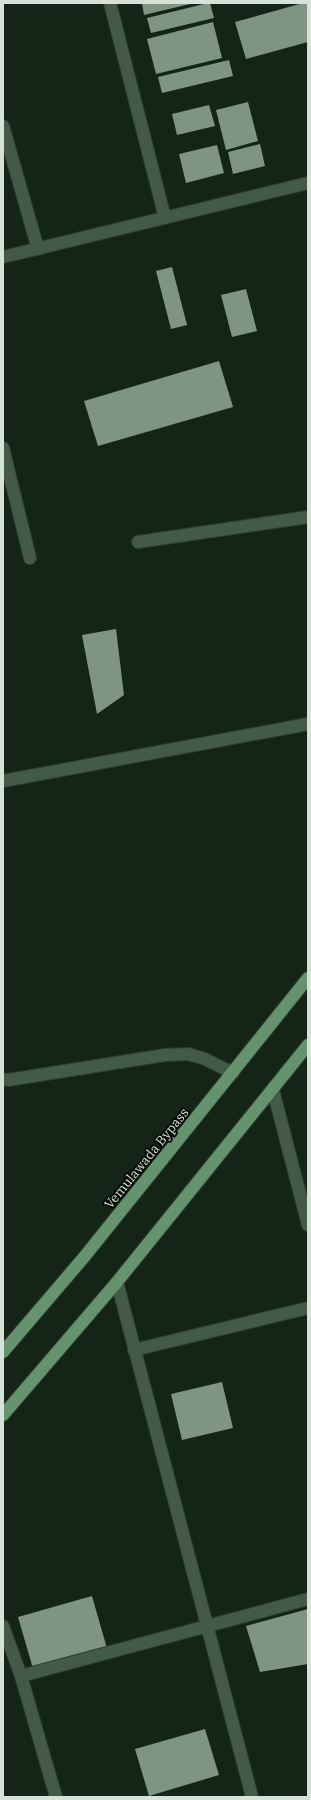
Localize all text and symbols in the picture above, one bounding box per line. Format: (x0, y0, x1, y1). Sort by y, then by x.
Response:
street label: Vemulawada Bypass (101, 1104, 192, 1212)

